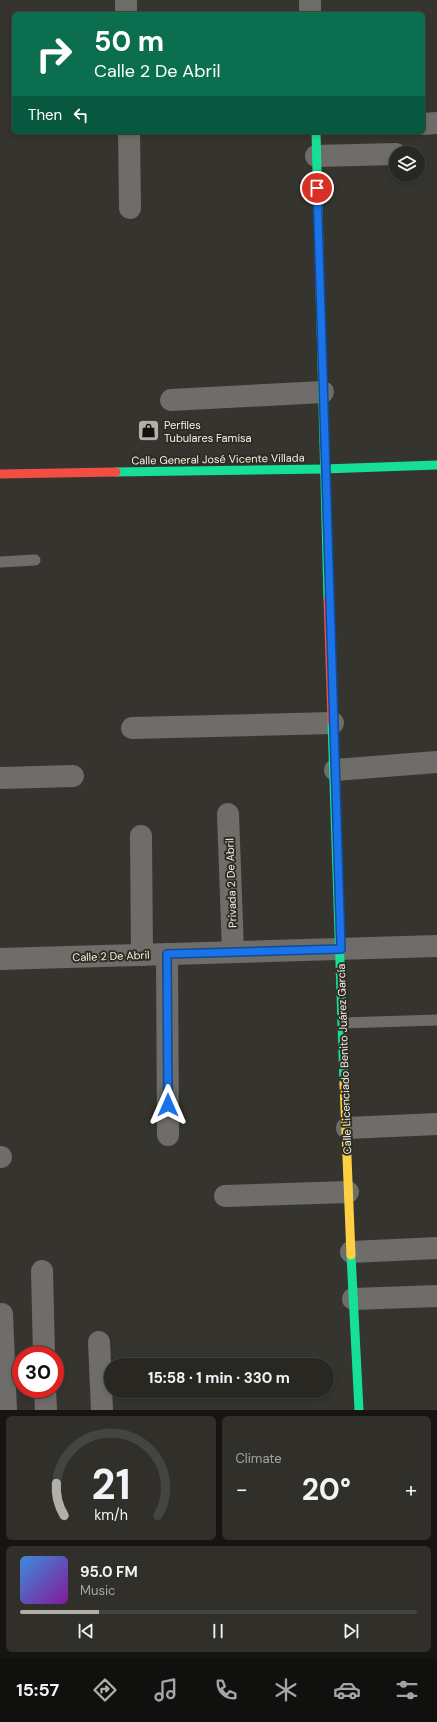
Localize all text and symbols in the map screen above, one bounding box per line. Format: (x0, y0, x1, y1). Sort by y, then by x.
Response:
text: 50 m (94, 23, 164, 60)
icon: right (28, 28, 80, 80)
text: Calle 2 De Abril (94, 59, 221, 83)
icon: left (70, 104, 92, 126)
text: Then (28, 105, 62, 125)
map controls (389, 146, 425, 182)
button: layers (389, 146, 425, 182)
pin (300, 171, 334, 205)
icon: arrive (306, 177, 328, 199)
shop icon: Perfiles Tubulares Famisa (135, 418, 161, 444)
place label: Perfiles Tubulares Famisa (164, 418, 252, 445)
street label: Calle General José Vicente Villada (131, 450, 305, 468)
street label: Privada 2 De Abril (222, 838, 240, 928)
street label: Calle 2 De Abril (72, 948, 150, 964)
street label: Calle Licenciado Benito Juárez García (334, 963, 354, 1155)
position arrow (147, 1084, 189, 1126)
speed limit sign: 30 (12, 1346, 64, 1398)
text: 15:58 · 1 min · 330 m (148, 1368, 290, 1388)
text: Climate (236, 1450, 282, 1467)
text: 21 (91, 1458, 130, 1512)
text: 20° (302, 1470, 351, 1509)
text: − (236, 1475, 248, 1504)
text: + (405, 1475, 417, 1504)
text: km/h (94, 1506, 128, 1524)
text: 95.0 FM (80, 1562, 138, 1582)
text: Music (80, 1582, 115, 1599)
icon: previous (75, 1620, 97, 1642)
icon: pause (207, 1620, 229, 1642)
icon: next (340, 1620, 362, 1642)
icon: directions (91, 1676, 119, 1704)
icon: music (152, 1676, 180, 1704)
icon: phone (212, 1676, 240, 1704)
icon: climate (272, 1676, 300, 1704)
icon: car (333, 1676, 361, 1704)
icon: filters (393, 1676, 421, 1704)
text: 15:57 (16, 1678, 59, 1702)

